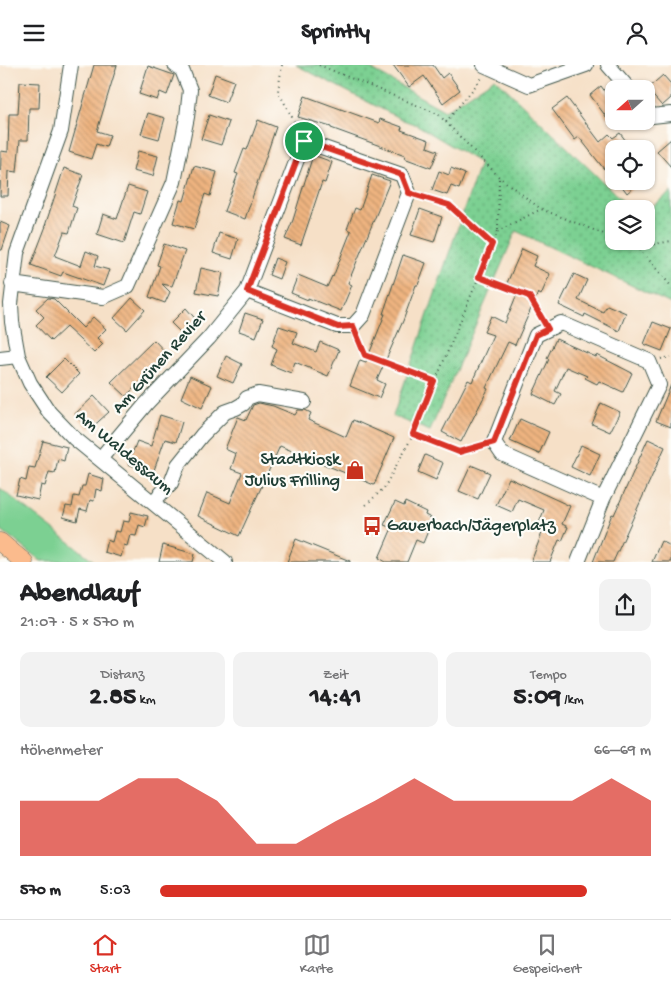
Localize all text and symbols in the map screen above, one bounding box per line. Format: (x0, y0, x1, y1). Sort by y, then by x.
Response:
icon: menu (20, 19, 48, 47)
icon: person (623, 19, 651, 47)
text: Sprintly (301, 20, 370, 46)
north arrow (605, 80, 655, 130)
map controls (605, 80, 655, 250)
pin (283, 120, 325, 162)
icon: arrive (290, 127, 318, 155)
button: locate (605, 140, 655, 190)
button: layers (605, 200, 655, 250)
street label: Am Grünen Revier (108, 306, 213, 419)
street label: Am Waldessaum (71, 406, 177, 500)
place label: Stadtkiosk Julius Frilling (245, 450, 342, 492)
shop icon: Stadtkiosk Julius Frilling (344, 459, 366, 481)
bus stop icon: Gauerbach/Jägerplatz (361, 515, 383, 537)
place label: Gauerbach/Jägerplatz (387, 516, 557, 537)
text: Abendlauf (20, 578, 139, 611)
button: share (599, 579, 651, 631)
text: 21:07 · 5 × 570 m (20, 614, 134, 633)
text: Distanz (101, 667, 144, 684)
text: Zeit (323, 667, 348, 684)
text: Tempo (530, 667, 567, 684)
text: 2.85 (89, 684, 136, 713)
text: 14:41 (310, 684, 361, 713)
text: 5:09 (513, 684, 561, 713)
text: km (136, 692, 156, 709)
text: /km (561, 692, 584, 709)
text: Höhenmeter (20, 742, 102, 761)
text: 66–69 m (594, 742, 651, 761)
text: 570 m (20, 882, 61, 901)
text: 5:03 (100, 882, 131, 901)
tab: Start (90, 931, 120, 978)
tab: Karte (300, 931, 333, 978)
tab: Gespeichert (513, 931, 581, 978)

